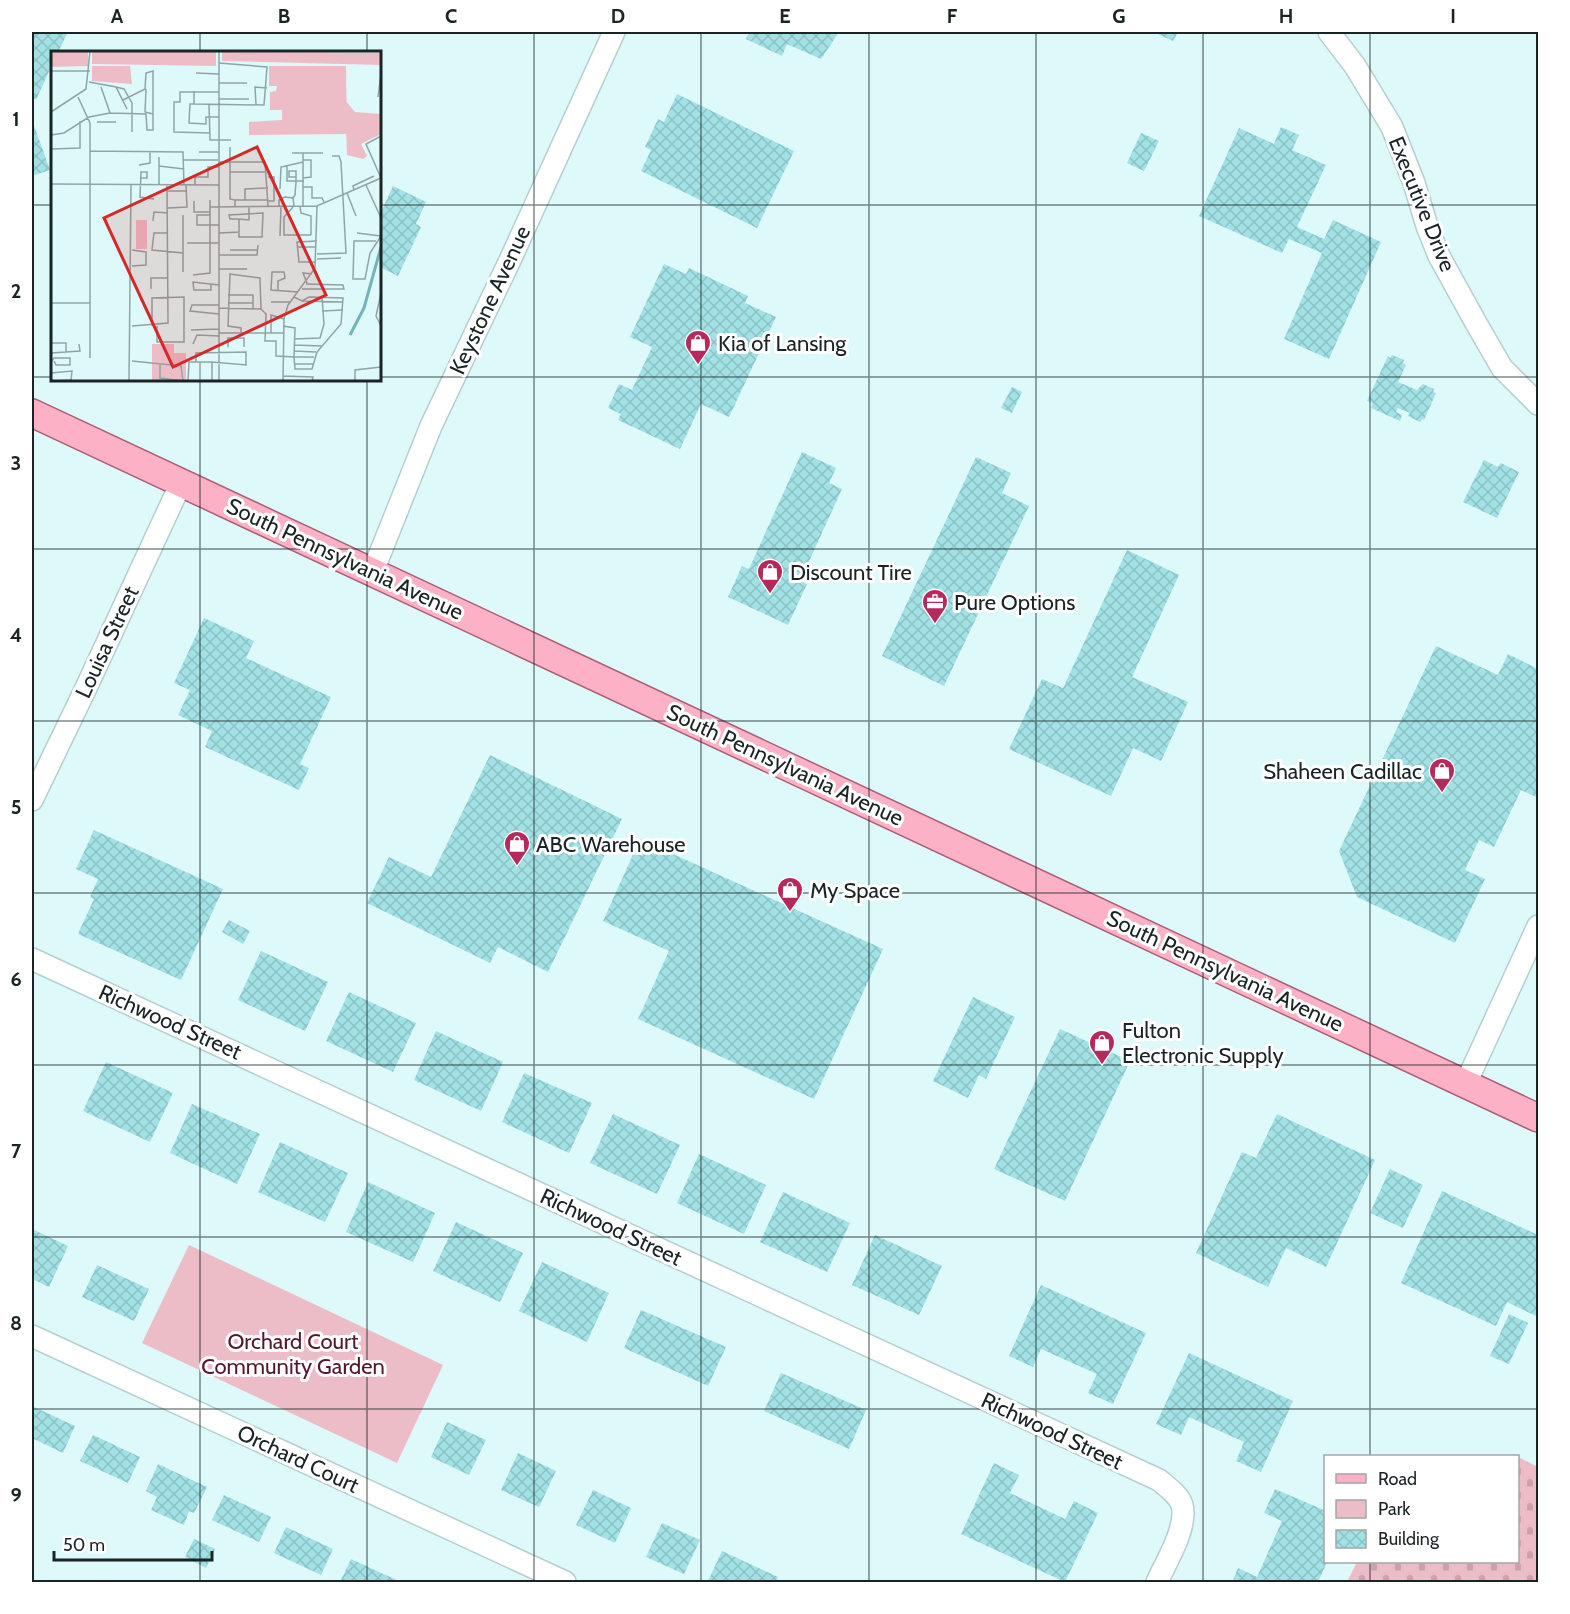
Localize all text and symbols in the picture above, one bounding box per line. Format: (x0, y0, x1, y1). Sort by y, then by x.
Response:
text: A (111, 4, 124, 28)
text: B (278, 4, 290, 28)
text: C (445, 4, 457, 28)
text: D (611, 4, 625, 28)
text: E (779, 4, 791, 28)
text: F (947, 4, 958, 28)
text: G (1112, 4, 1126, 28)
text: H (1279, 4, 1293, 28)
text: I (1450, 4, 1456, 28)
inset map (51, 51, 381, 381)
text: 1 (12, 107, 20, 131)
street label: Executive Drive (1383, 133, 1461, 275)
street label: Keystone Avenue (444, 221, 536, 379)
text: 2 (11, 279, 21, 303)
shop icon: Kia of Lansing (683, 328, 713, 366)
place label: Kia of Lansing (718, 330, 847, 357)
text: 3 (11, 451, 21, 475)
street label: South Pennsylvania Avenue (223, 492, 467, 626)
shop icon: Discount Tire (755, 557, 785, 595)
place label: Discount Tire (790, 559, 912, 586)
street label: Louisa Street (69, 581, 145, 702)
office icon: Pure Options (920, 587, 950, 625)
place label: Pure Options (954, 589, 1075, 616)
text: 4 (10, 623, 22, 647)
street label: South Pennsylvania Avenue (663, 698, 907, 832)
shop icon: Shaheen Cadillac (1427, 756, 1457, 794)
place label: Shaheen Cadillac (1263, 758, 1422, 785)
text: 5 (11, 795, 21, 819)
shop icon: ABC Warehouse (502, 829, 532, 867)
place label: ABC Warehouse (536, 831, 686, 858)
shop icon: My Space (775, 875, 805, 913)
place label: My Space (810, 877, 900, 904)
street label: South Pennsylvania Avenue (1103, 904, 1347, 1038)
text: 6 (10, 967, 22, 991)
street label: Richwood Street (95, 978, 246, 1066)
place label: Fulton Electronic Supply (1122, 1017, 1284, 1069)
shop icon: Fulton Electronic Supply (1087, 1028, 1117, 1066)
text: 7 (11, 1139, 22, 1163)
street label: Richwood Street (536, 1182, 687, 1272)
text: 8 (10, 1311, 22, 1335)
park label: Orchard Court Community Garden (201, 1328, 385, 1380)
street label: Richwood Street (977, 1386, 1128, 1476)
street label: Orchard Court (233, 1419, 364, 1499)
legend (1324, 1455, 1519, 1563)
text: Road (1378, 1468, 1417, 1490)
text: 9 (10, 1483, 22, 1507)
text: Park (1378, 1498, 1411, 1520)
scale bar (54, 1524, 212, 1562)
text: Building (1378, 1528, 1440, 1550)
text: 50 m (63, 1534, 105, 1556)

